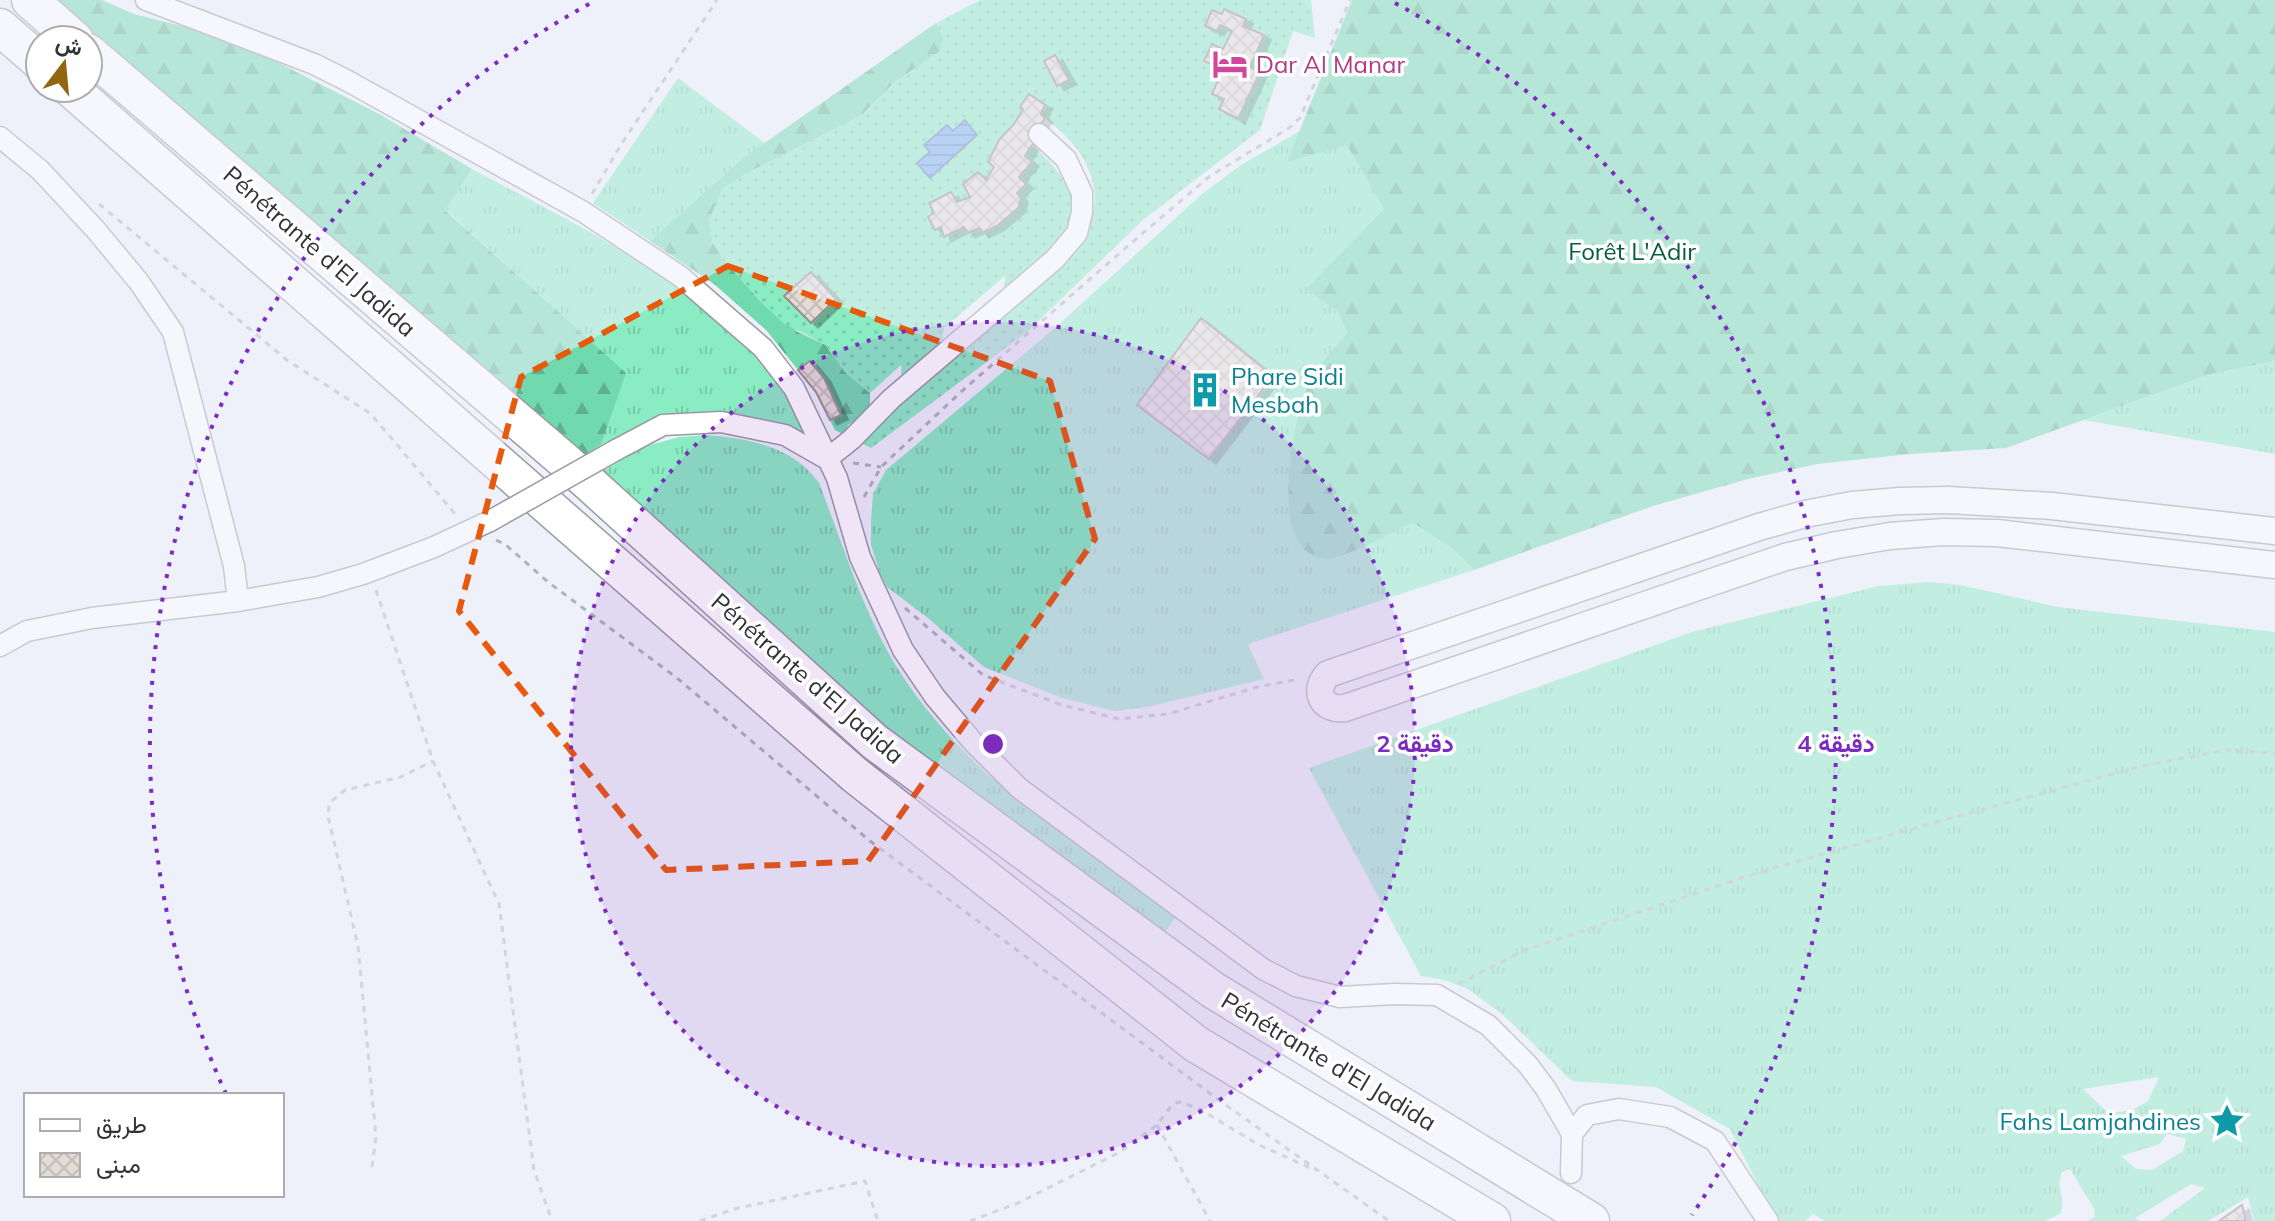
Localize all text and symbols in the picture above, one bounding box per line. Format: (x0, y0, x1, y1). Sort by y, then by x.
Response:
north arrow (24, 24, 104, 104)
text: ش (53, 28, 86, 62)
hotel icon: Dar Al Manar (1211, 45, 1249, 83)
place label: Dar Al Manar (1256, 49, 1405, 79)
street label: Pénétrante d'El Jadida (218, 159, 422, 343)
park label: Forêt L'Adir (1568, 236, 1696, 266)
place label: Phare Sidi Mesbah (1231, 361, 1344, 419)
building icon: Phare Sidi Mesbah (1186, 371, 1224, 409)
street label: Pénétrante d'El Jadida (706, 586, 910, 770)
text: 2 دقيقة (1376, 728, 1454, 758)
text: 4 دقيقة (1797, 728, 1875, 758)
centre of rings (979, 730, 1007, 758)
street label: Pénétrante d'El Jadida (1216, 985, 1442, 1137)
legend (24, 1093, 284, 1197)
place icon: Fahs Lamjahdines (2208, 1102, 2246, 1140)
place label: Fahs Lamjahdines (1999, 1106, 2201, 1136)
text: طريق (96, 1109, 147, 1140)
text: مبنى (96, 1149, 141, 1179)

